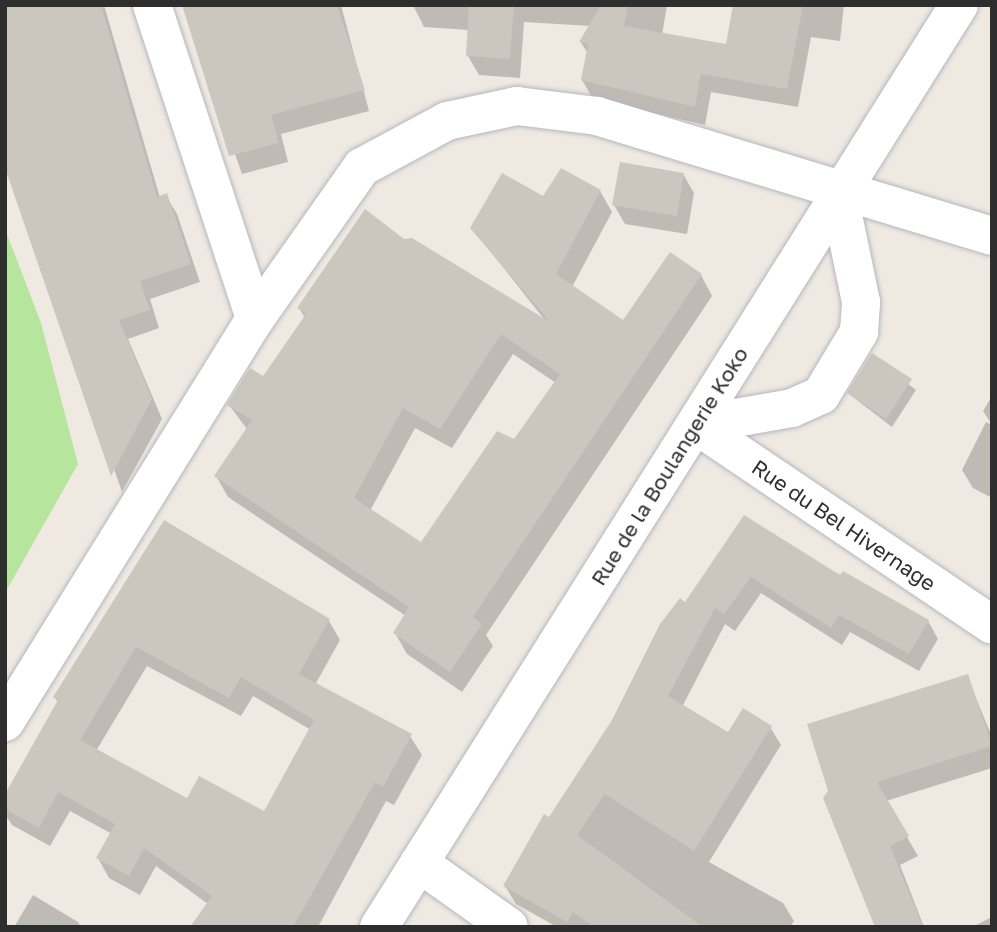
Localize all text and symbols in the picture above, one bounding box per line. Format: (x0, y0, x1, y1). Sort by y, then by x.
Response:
street label: Rue de la Boulangerie Koko (585, 342, 753, 590)
street label: Rue du Bel Hivernage (747, 454, 941, 596)

